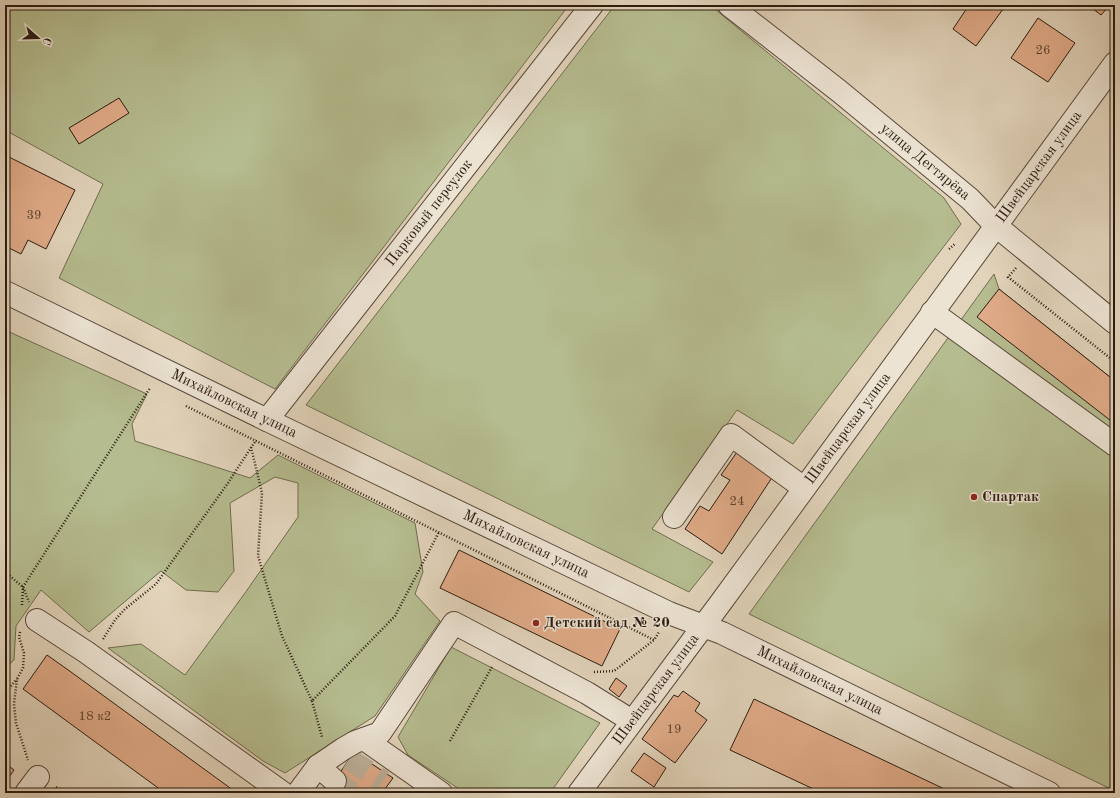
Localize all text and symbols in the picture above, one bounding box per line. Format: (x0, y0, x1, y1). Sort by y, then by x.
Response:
north arrow (18, 18, 58, 58)
text: С (40, 36, 52, 46)
house number: 26 (1035, 44, 1051, 57)
street label: Швейцарская улица (994, 108, 1085, 225)
street label: улица Дегтярёва (877, 121, 973, 203)
street label: Парковый переулок (383, 156, 476, 269)
house number: 39 (26, 209, 42, 222)
street label: Михайловская улица (169, 367, 300, 441)
street label: Швейцарская улица (802, 369, 894, 487)
place label: Спартак (982, 490, 1039, 505)
marker: Спартак (969, 492, 979, 502)
house number: 24 (729, 495, 745, 508)
street label: Михайловская улица (461, 508, 592, 581)
place label: Детский сад № 20 (544, 616, 670, 631)
marker: Детский сад № 20 (531, 618, 541, 628)
street label: Швейцарская улица (610, 631, 702, 748)
street label: Михайловская улица (754, 644, 886, 718)
house number: 18 к2 (79, 710, 111, 723)
house number: 19 (666, 723, 682, 736)

